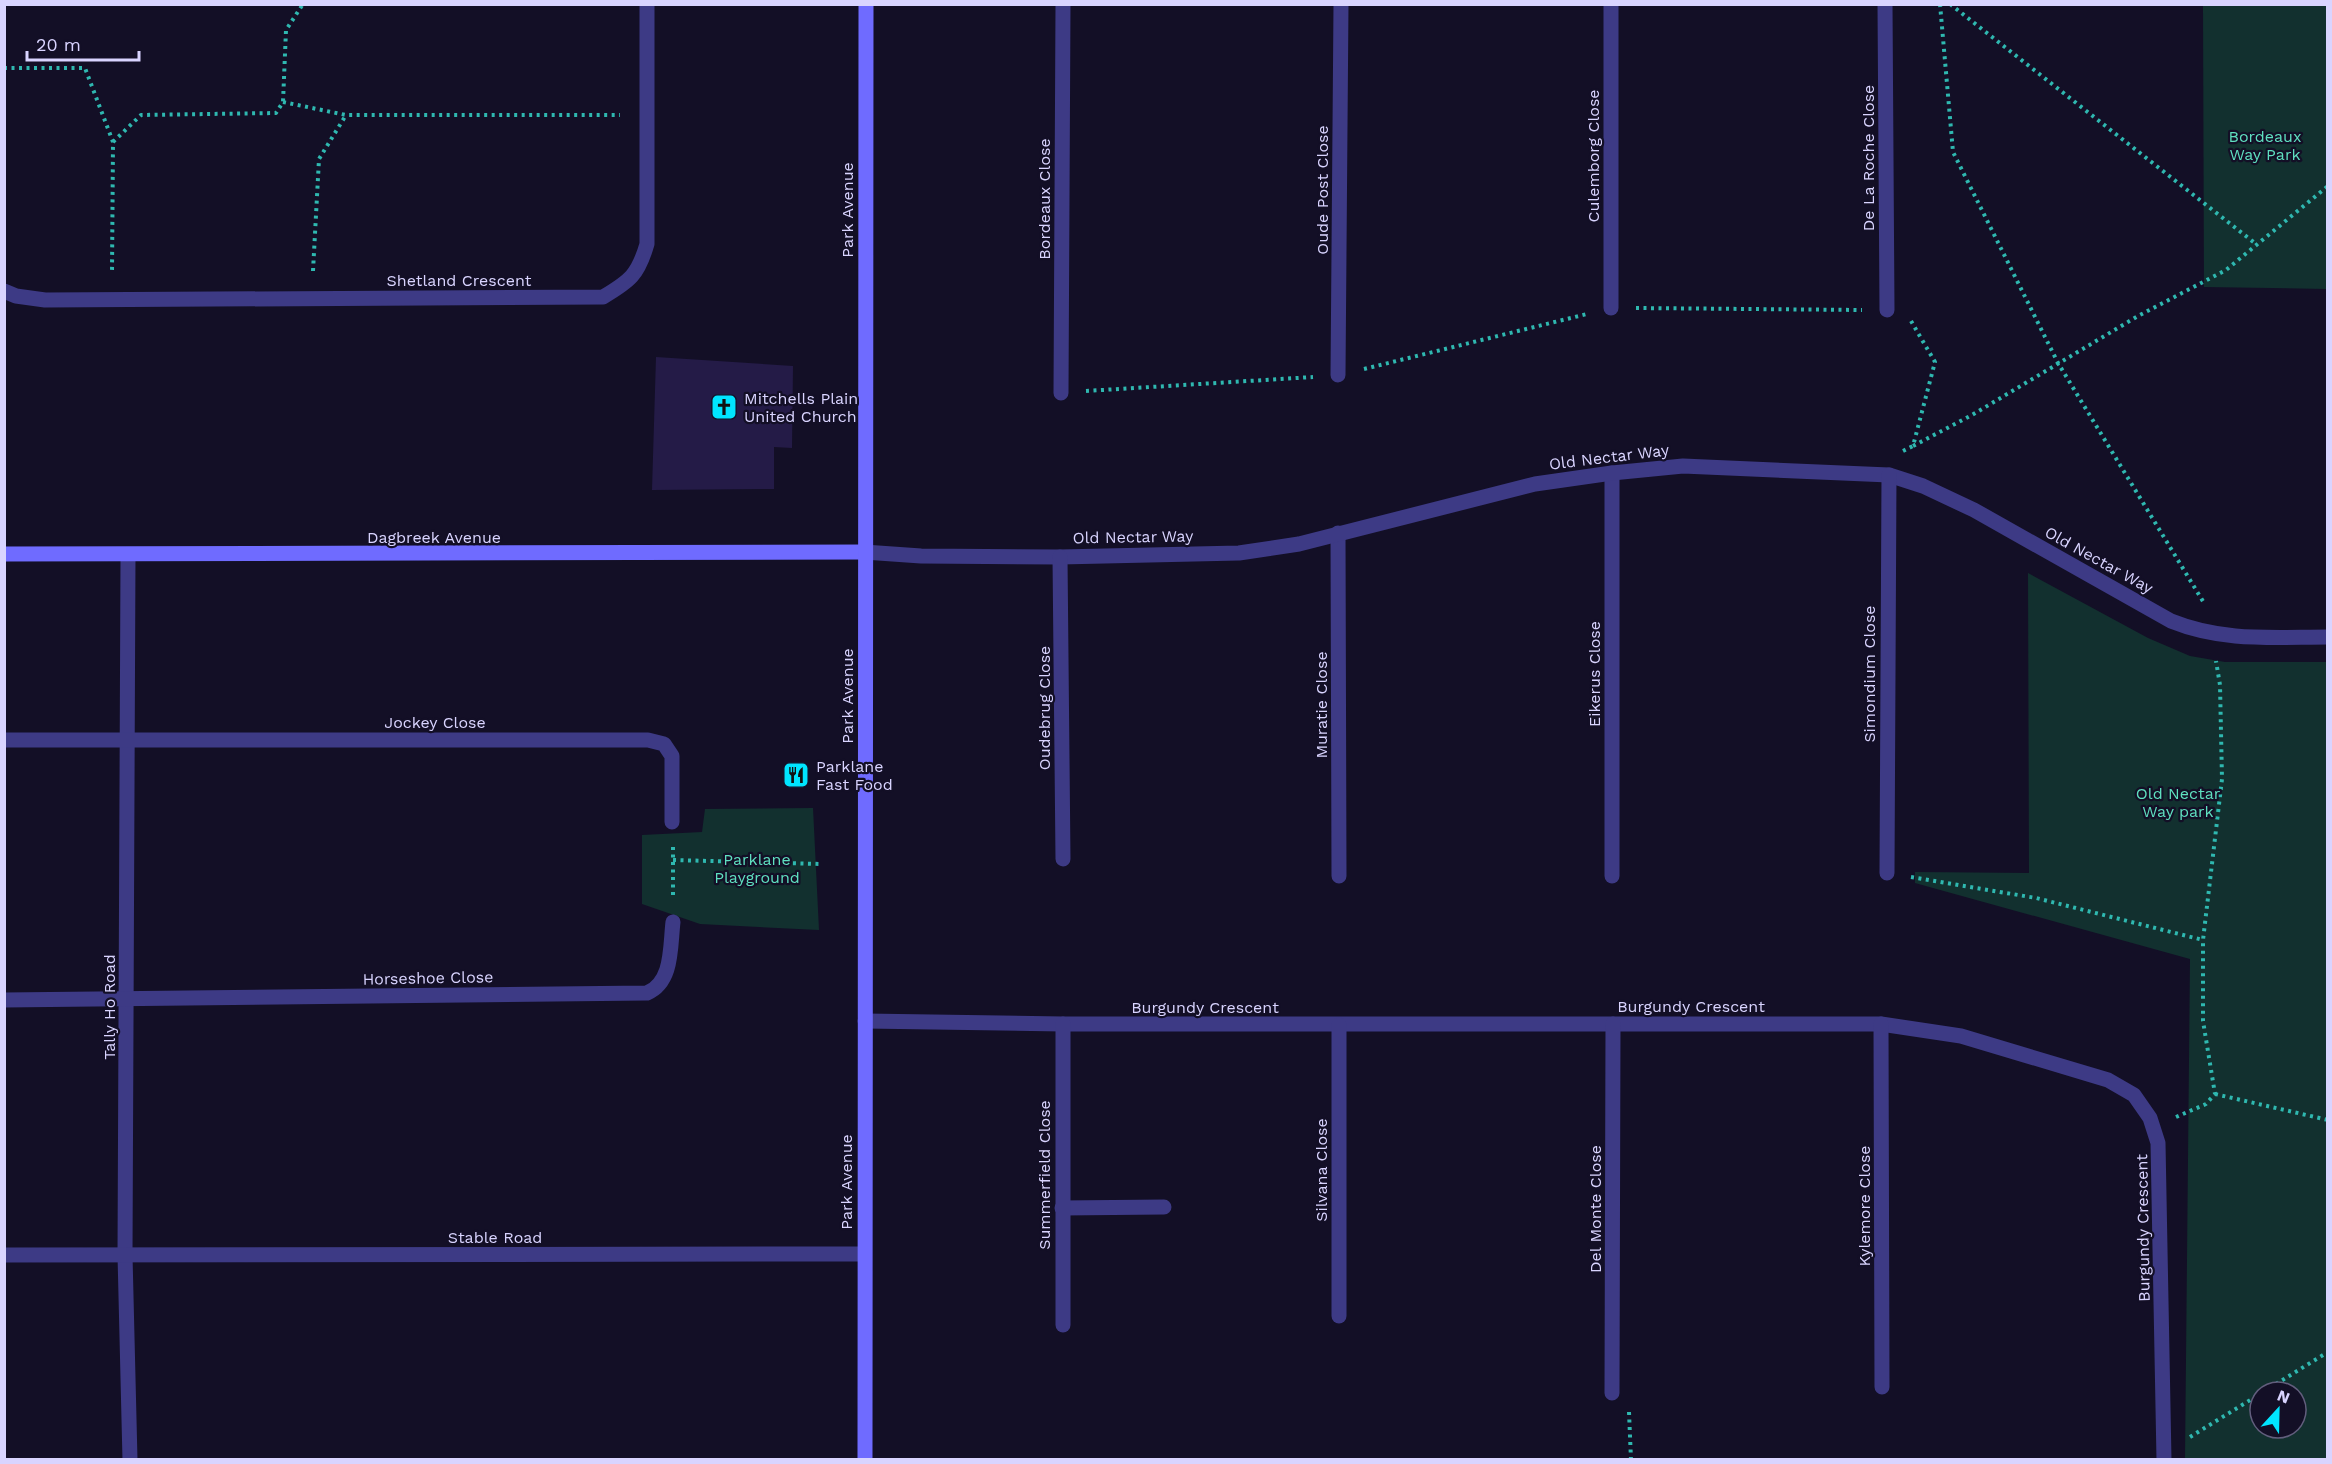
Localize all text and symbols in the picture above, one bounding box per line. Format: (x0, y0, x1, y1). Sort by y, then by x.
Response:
scale bar (27, 24, 140, 62)
text: 20 m (36, 34, 81, 55)
street label: De La Roche Close (1859, 85, 1878, 231)
street label: Culemborg Close (1584, 89, 1603, 223)
street label: Oude Post Close (1313, 125, 1332, 255)
park label: Bordeaux Way Park (2228, 127, 2302, 164)
street label: Bordeaux Close (1035, 138, 1054, 260)
street label: Park Avenue (838, 162, 857, 258)
street label: Shetland Crescent (387, 271, 532, 290)
place label: Mitchells Plain United Church (744, 389, 858, 426)
church icon: Mitchells Plain United Church (709, 392, 739, 422)
street label: Old Nectar Way (1548, 440, 1671, 474)
street label: Old Nectar Way (2042, 522, 2157, 598)
street label: Old Nectar Way (1072, 526, 1194, 548)
street label: Dagbreek Avenue (367, 528, 501, 547)
street label: Simondium Close (1860, 605, 1879, 743)
street label: Eikerus Close (1585, 621, 1604, 727)
street label: Oudebrug Close (1035, 646, 1054, 770)
street label: Park Avenue (838, 648, 857, 744)
street label: Muratie Close (1312, 651, 1331, 759)
street label: Jockey Close (384, 713, 486, 732)
place label: Parklane Fast Food (816, 757, 893, 794)
restaurant icon: Parklane Fast Food (781, 760, 811, 790)
park label: Old Nectar Way park (2136, 784, 2221, 821)
park label: Parklane Playground (714, 850, 800, 887)
street label: Tally Ho Road (100, 954, 119, 1060)
street label: Horseshoe Close (362, 967, 494, 989)
street label: Burgundy Crescent (1617, 997, 1765, 1016)
street label: Burgundy Crescent (1131, 998, 1279, 1017)
street label: Summerfield Close (1035, 1100, 1054, 1250)
street label: Silvana Close (1312, 1118, 1331, 1222)
street label: Park Avenue (837, 1134, 856, 1230)
street label: Del Monte Close (1586, 1145, 1605, 1273)
street label: Kylemore Close (1855, 1145, 1874, 1267)
street label: Burgundy Crescent (2132, 1154, 2154, 1302)
street label: Stable Road (448, 1228, 542, 1247)
north arrow (2248, 1380, 2308, 1440)
text: N (2274, 1386, 2292, 1408)

